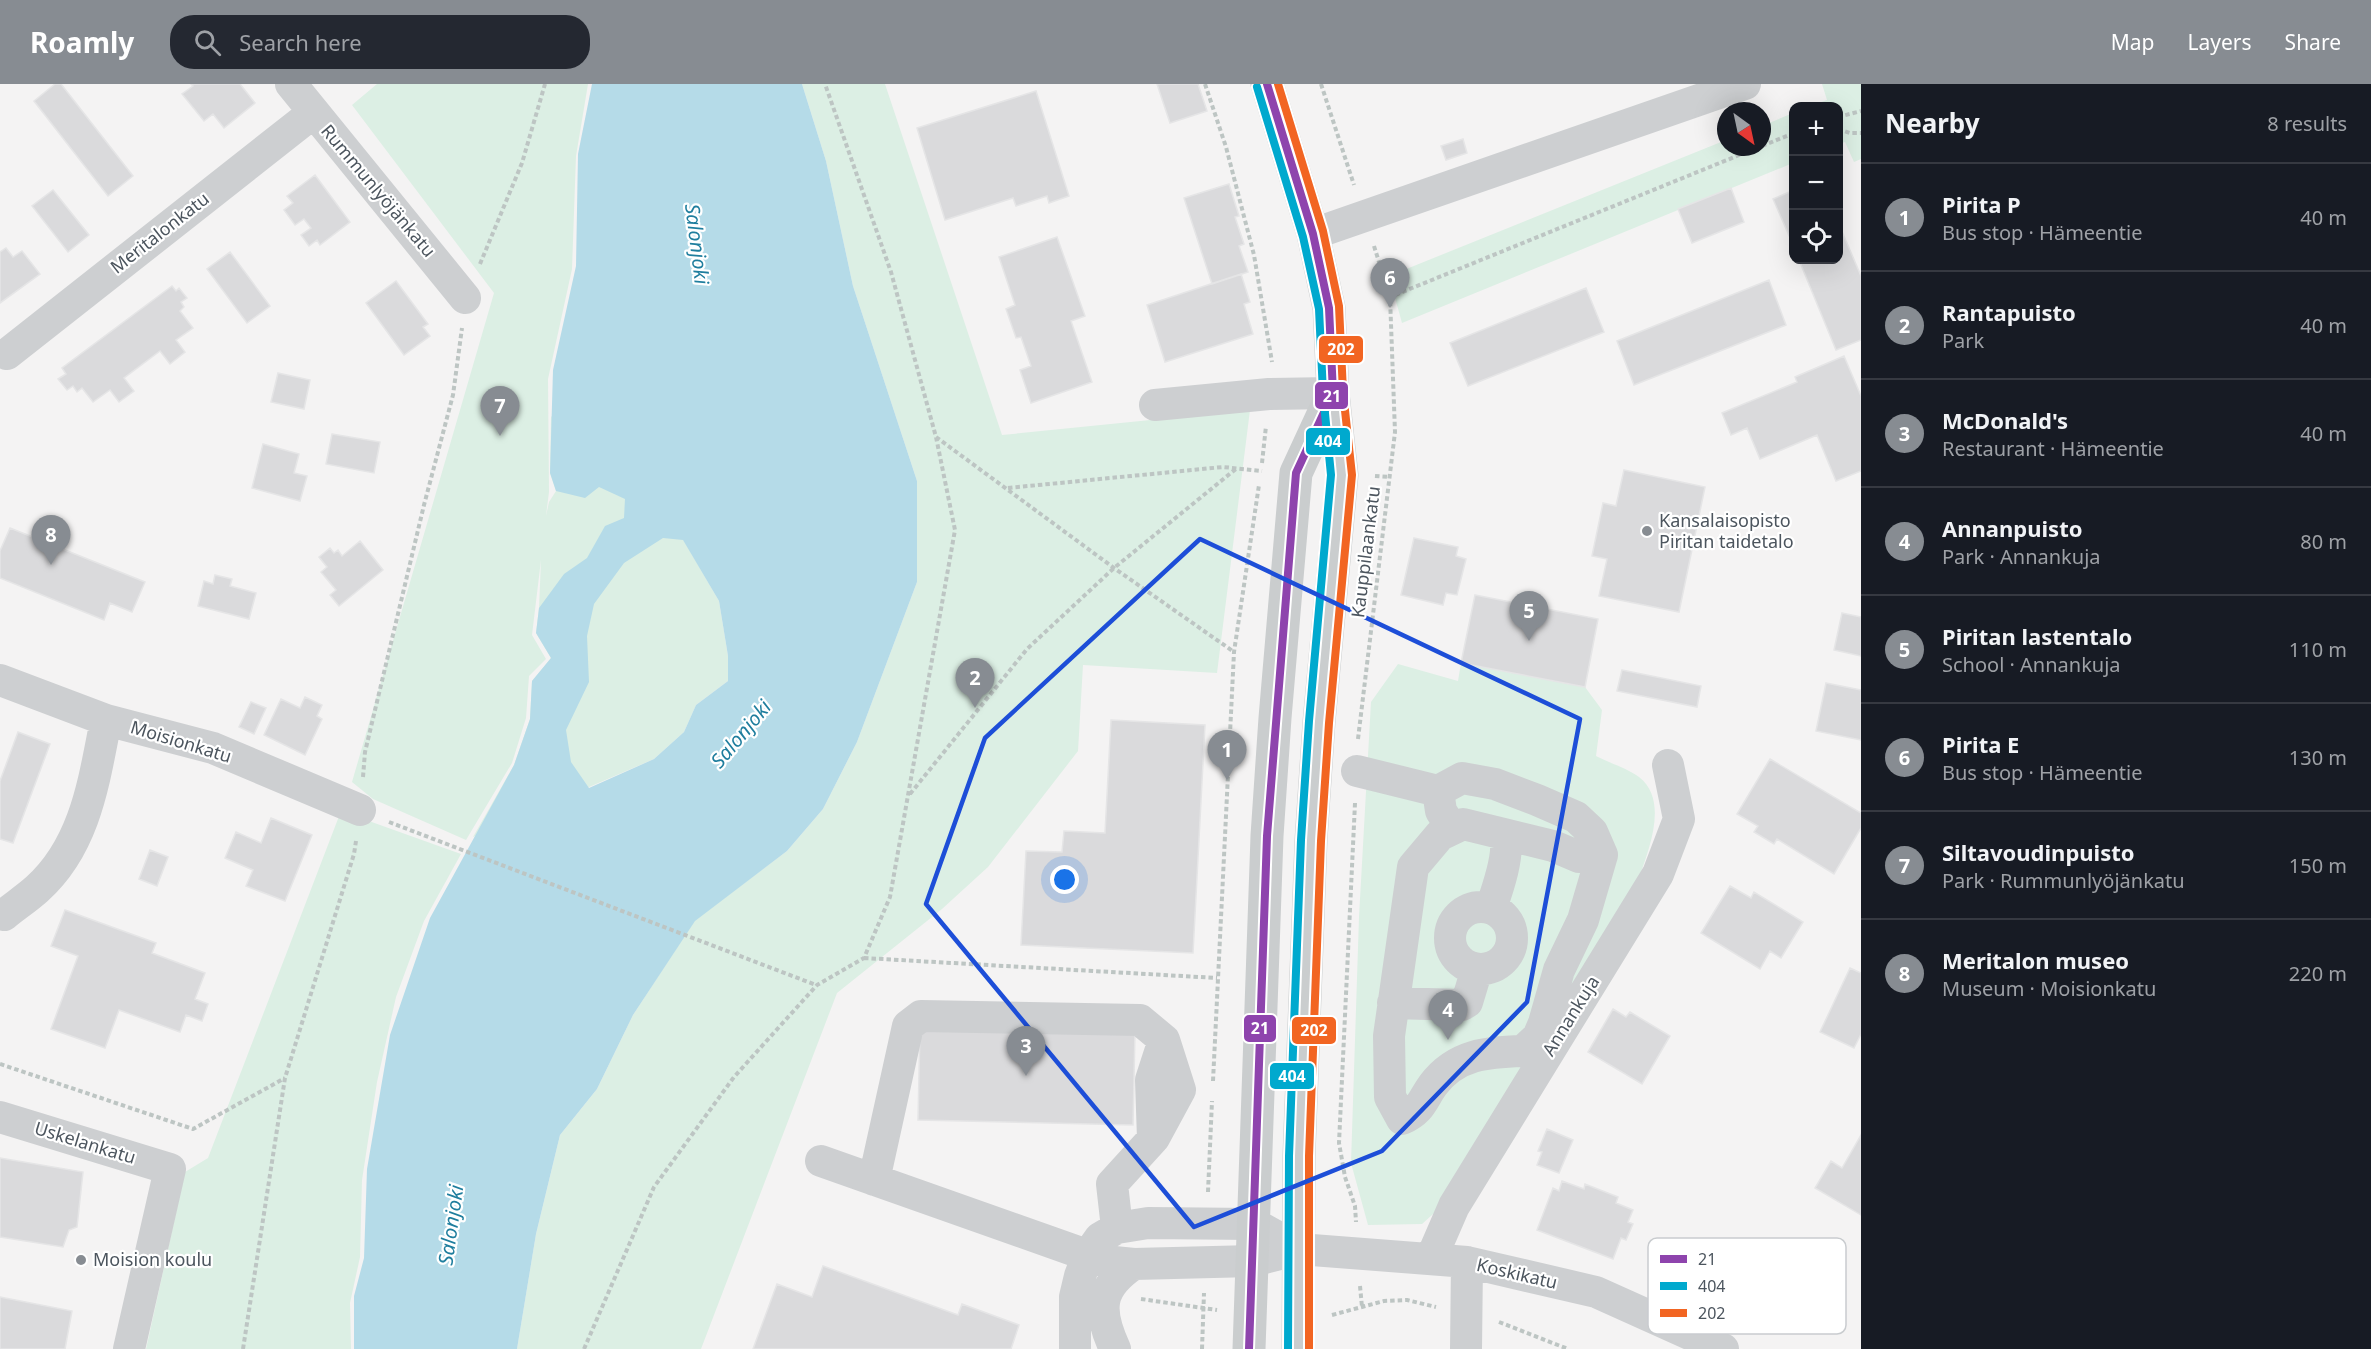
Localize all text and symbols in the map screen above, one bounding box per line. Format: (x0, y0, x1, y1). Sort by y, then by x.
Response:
search box (170, 15, 590, 69)
text: Roamly (30, 23, 134, 61)
icon: search (191, 26, 224, 59)
text: Search here (239, 27, 362, 57)
text: Map (2111, 28, 2155, 56)
text: Layers (2188, 28, 2252, 56)
text: Share (2285, 28, 2341, 56)
north arrow (1717, 102, 1771, 156)
map controls (1789, 102, 1843, 264)
button: + (1789, 102, 1843, 156)
text: Nearby (1885, 105, 1980, 141)
text: 8 results (2267, 110, 2347, 137)
street label: Rummunlyöjänkatu (316, 119, 441, 262)
button: − (1789, 156, 1843, 210)
street label: Meritalonkatu (105, 186, 214, 278)
text: Pirita P (1942, 189, 2021, 219)
water label: Salonjoki (679, 202, 716, 287)
text: 1 (1899, 204, 1910, 231)
text: 40 m (2300, 204, 2347, 231)
button: locate (1789, 210, 1843, 264)
text: Bus stop · Hämeentie (1942, 219, 2142, 246)
pin: 6 (1370, 258, 1410, 308)
text: Rantapuisto (1942, 297, 2076, 327)
text: 2 (1899, 312, 1910, 339)
text: 40 m (2300, 312, 2347, 339)
text: Park (1942, 327, 1984, 354)
line badge: 202 (1318, 335, 1364, 364)
text: 202 (1327, 338, 1355, 360)
line badge: 21 (1314, 381, 1349, 410)
text: 21 (1323, 385, 1341, 407)
pin: 7 (480, 386, 520, 436)
text: McDonald's (1942, 405, 2068, 435)
text: 3 (1899, 420, 1910, 447)
text: 40 m (2300, 420, 2347, 447)
line badge: 404 (1305, 427, 1351, 456)
text: 404 (1314, 430, 1342, 452)
text: Restaurant · Hämeentie (1942, 435, 2164, 462)
street label: Kauppilaankatu (1345, 485, 1385, 619)
place label: Kansalaisopisto Piritan taidetalo (1659, 508, 1794, 553)
text: Annanpuisto (1942, 513, 2082, 543)
pin: 8 (32, 516, 70, 565)
marker: Kansalaisopisto Piritan taidetalo (1640, 524, 1654, 538)
text: 4 (1899, 528, 1910, 555)
text: 80 m (2300, 528, 2347, 555)
text: Park · Annankuja (1942, 543, 2101, 570)
pin: 5 (1510, 592, 1549, 641)
text: Piritan lastentalo (1942, 621, 2132, 651)
text: 5 (1899, 636, 1910, 663)
text: 110 m (2289, 636, 2347, 663)
text: School · Annankuja (1942, 651, 2121, 678)
pin: 2 (956, 658, 994, 708)
water label: Salonjoki (704, 693, 778, 773)
street label: Moisionkatu (128, 714, 235, 768)
text: Pirita E (1942, 729, 2019, 759)
pin: 1 (1208, 730, 1246, 780)
text: 6 (1899, 744, 1910, 771)
text: 130 m (2289, 744, 2347, 771)
text: Bus stop · Hämeentie (1942, 759, 2142, 786)
text: Siltavoudinpuisto (1942, 837, 2135, 867)
text: 7 (1899, 852, 1910, 879)
text: 150 m (2289, 852, 2347, 879)
your location (1050, 865, 1079, 894)
text: Park · Rummunlyöjänkatu (1942, 867, 2185, 894)
text: Meritalon museo (1942, 945, 2129, 975)
text: 8 (1899, 960, 1910, 987)
text: 220 m (2289, 960, 2347, 987)
street label: Annankuja (1536, 971, 1604, 1060)
text: Museum · Moisionkatu (1942, 975, 2156, 1002)
pin: 4 (1428, 990, 1468, 1040)
line badge: 21 (1243, 1014, 1277, 1043)
line badge: 202 (1291, 1016, 1337, 1045)
text: 21 (1251, 1017, 1269, 1039)
text: 202 (1300, 1019, 1328, 1041)
pin: 3 (1006, 1026, 1046, 1076)
line badge: 404 (1269, 1062, 1315, 1090)
text: 404 (1278, 1065, 1306, 1087)
street label: Uskelankatu (32, 1115, 139, 1169)
water label: Salonjoki (432, 1182, 470, 1267)
legend (1648, 1238, 1846, 1334)
place label: Moision koulu (93, 1247, 212, 1271)
text: 21 (1698, 1248, 1716, 1270)
street label: Koskikatu (1474, 1252, 1560, 1294)
marker: Moision koulu (74, 1253, 88, 1267)
text: 404 (1698, 1275, 1725, 1297)
text: 202 (1698, 1302, 1725, 1324)

